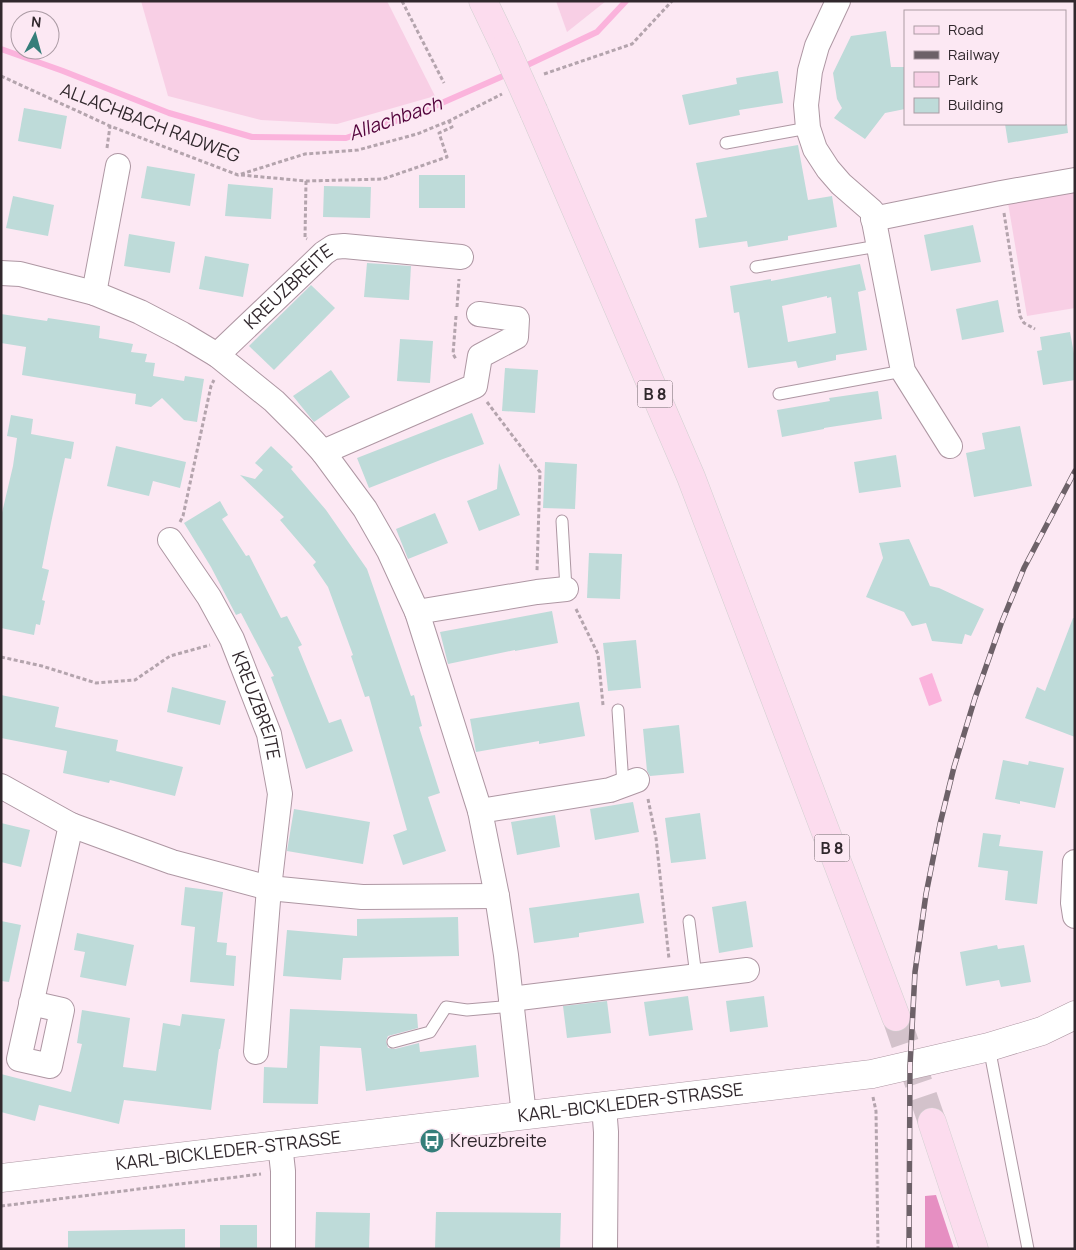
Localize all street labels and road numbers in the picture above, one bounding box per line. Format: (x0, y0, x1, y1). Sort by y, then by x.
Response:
street label: ALLACHBACH RADWEG (57, 77, 244, 168)
street label: KREUZBREITE (238, 238, 337, 334)
road number: B 8 (638, 380, 672, 408)
street label: KREUZBREITE (227, 647, 286, 762)
road number: B 8 (814, 834, 850, 861)
street label: KARL-BICKLEDER-STRASSE (516, 1076, 744, 1127)
street label: KARL-BICKLEDER-STRASSE (114, 1124, 342, 1175)

